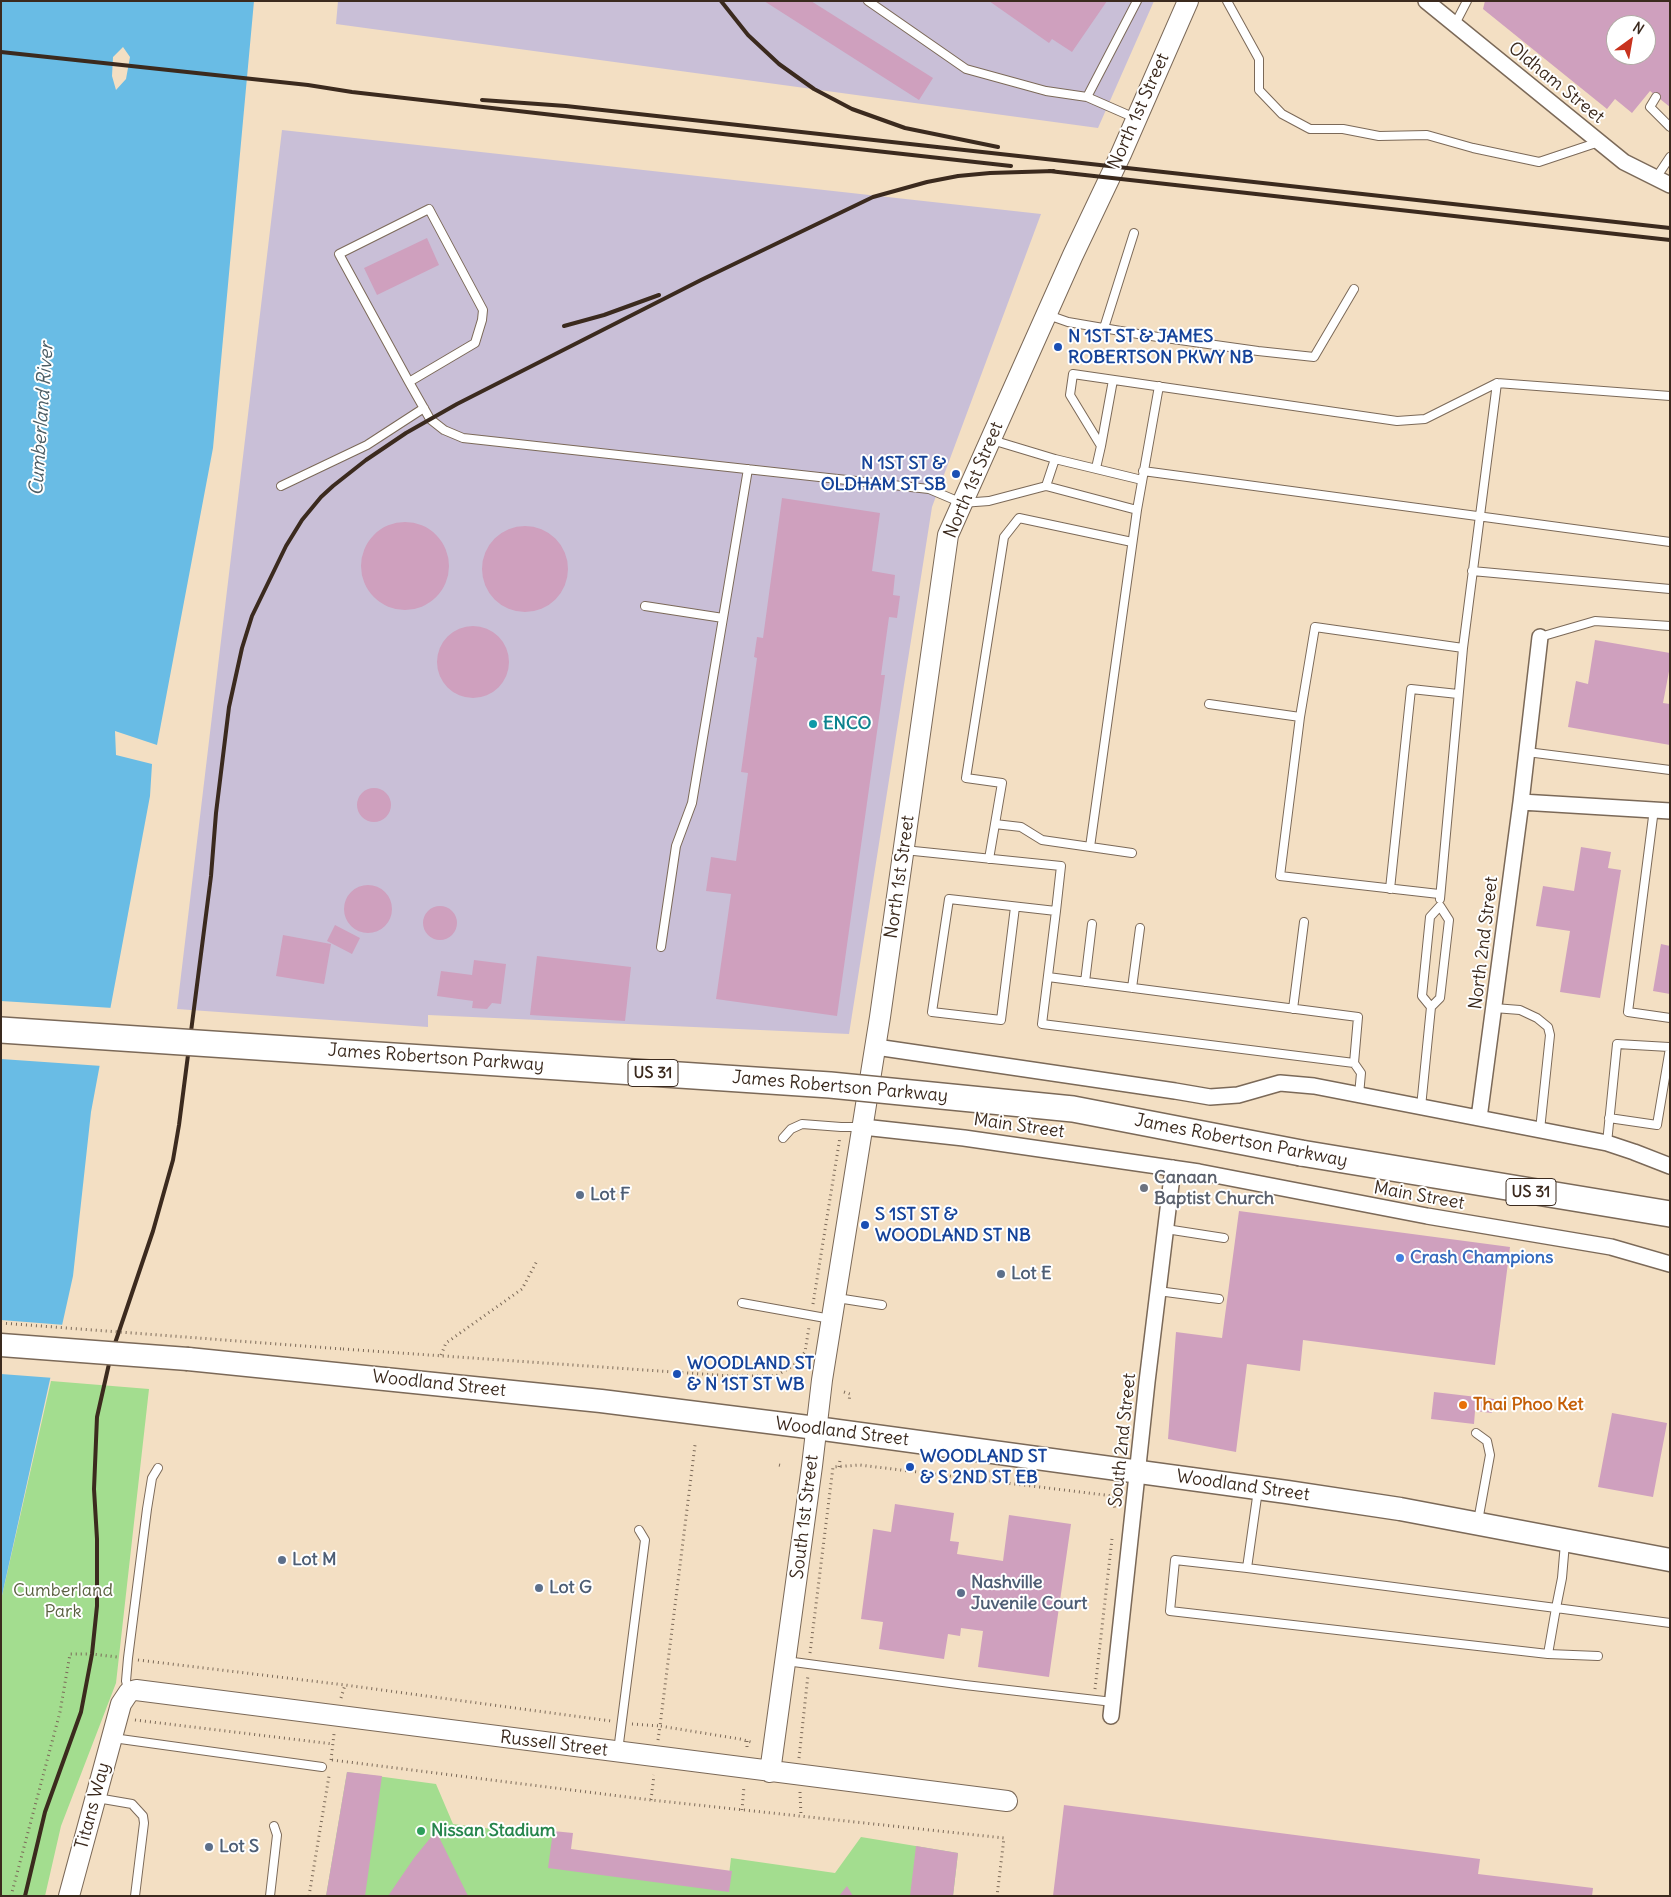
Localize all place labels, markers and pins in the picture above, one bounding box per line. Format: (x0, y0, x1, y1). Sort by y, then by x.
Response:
place label: N 1ST ST & JAMES ROBERTSON PKWY NB (1068, 326, 1254, 368)
marker: N 1ST ST & JAMES ROBERTSON PKWY NB (1052, 341, 1064, 353)
place label: N 1ST ST & OLDHAM ST SB (821, 453, 946, 496)
marker: N 1ST ST & OLDHAM ST SB (950, 468, 962, 480)
place label: ENCO (823, 713, 871, 735)
marker: ENCO (807, 718, 819, 730)
place label: Canaan Baptist Church (1154, 1167, 1274, 1210)
marker: Canaan Baptist Church (1138, 1182, 1150, 1194)
place label: Lot F (590, 1184, 630, 1206)
marker: Lot F (574, 1189, 586, 1201)
place label: S 1ST ST & WOODLAND ST NB (875, 1204, 1031, 1246)
marker: S 1ST ST & WOODLAND ST NB (859, 1219, 871, 1231)
place label: Crash Champions (1410, 1247, 1553, 1269)
marker: Crash Champions (1394, 1252, 1406, 1264)
place label: Lot E (1011, 1263, 1051, 1285)
marker: Lot E (995, 1268, 1007, 1280)
place label: WOODLAND ST & N 1ST ST WB (687, 1353, 814, 1396)
marker: WOODLAND ST & N 1ST ST WB (671, 1368, 683, 1380)
place label: Thai Phoo Ket (1473, 1394, 1584, 1416)
marker: Thai Phoo Ket (1457, 1399, 1469, 1411)
place label: WOODLAND ST & S 2ND ST EB (920, 1446, 1047, 1488)
marker: WOODLAND ST & S 2ND ST EB (904, 1461, 916, 1473)
place label: Lot M (292, 1549, 337, 1571)
marker: Lot M (276, 1554, 288, 1566)
place label: Nashville Juvenile Court (971, 1572, 1087, 1615)
place label: Lot G (549, 1577, 592, 1599)
marker: Lot G (533, 1582, 545, 1594)
marker: Nashville Juvenile Court (955, 1587, 967, 1599)
place label: Nissan Stadium (431, 1820, 556, 1842)
marker: Nissan Stadium (415, 1825, 427, 1837)
place label: Lot S (219, 1836, 259, 1858)
marker: Lot S (203, 1841, 215, 1853)

